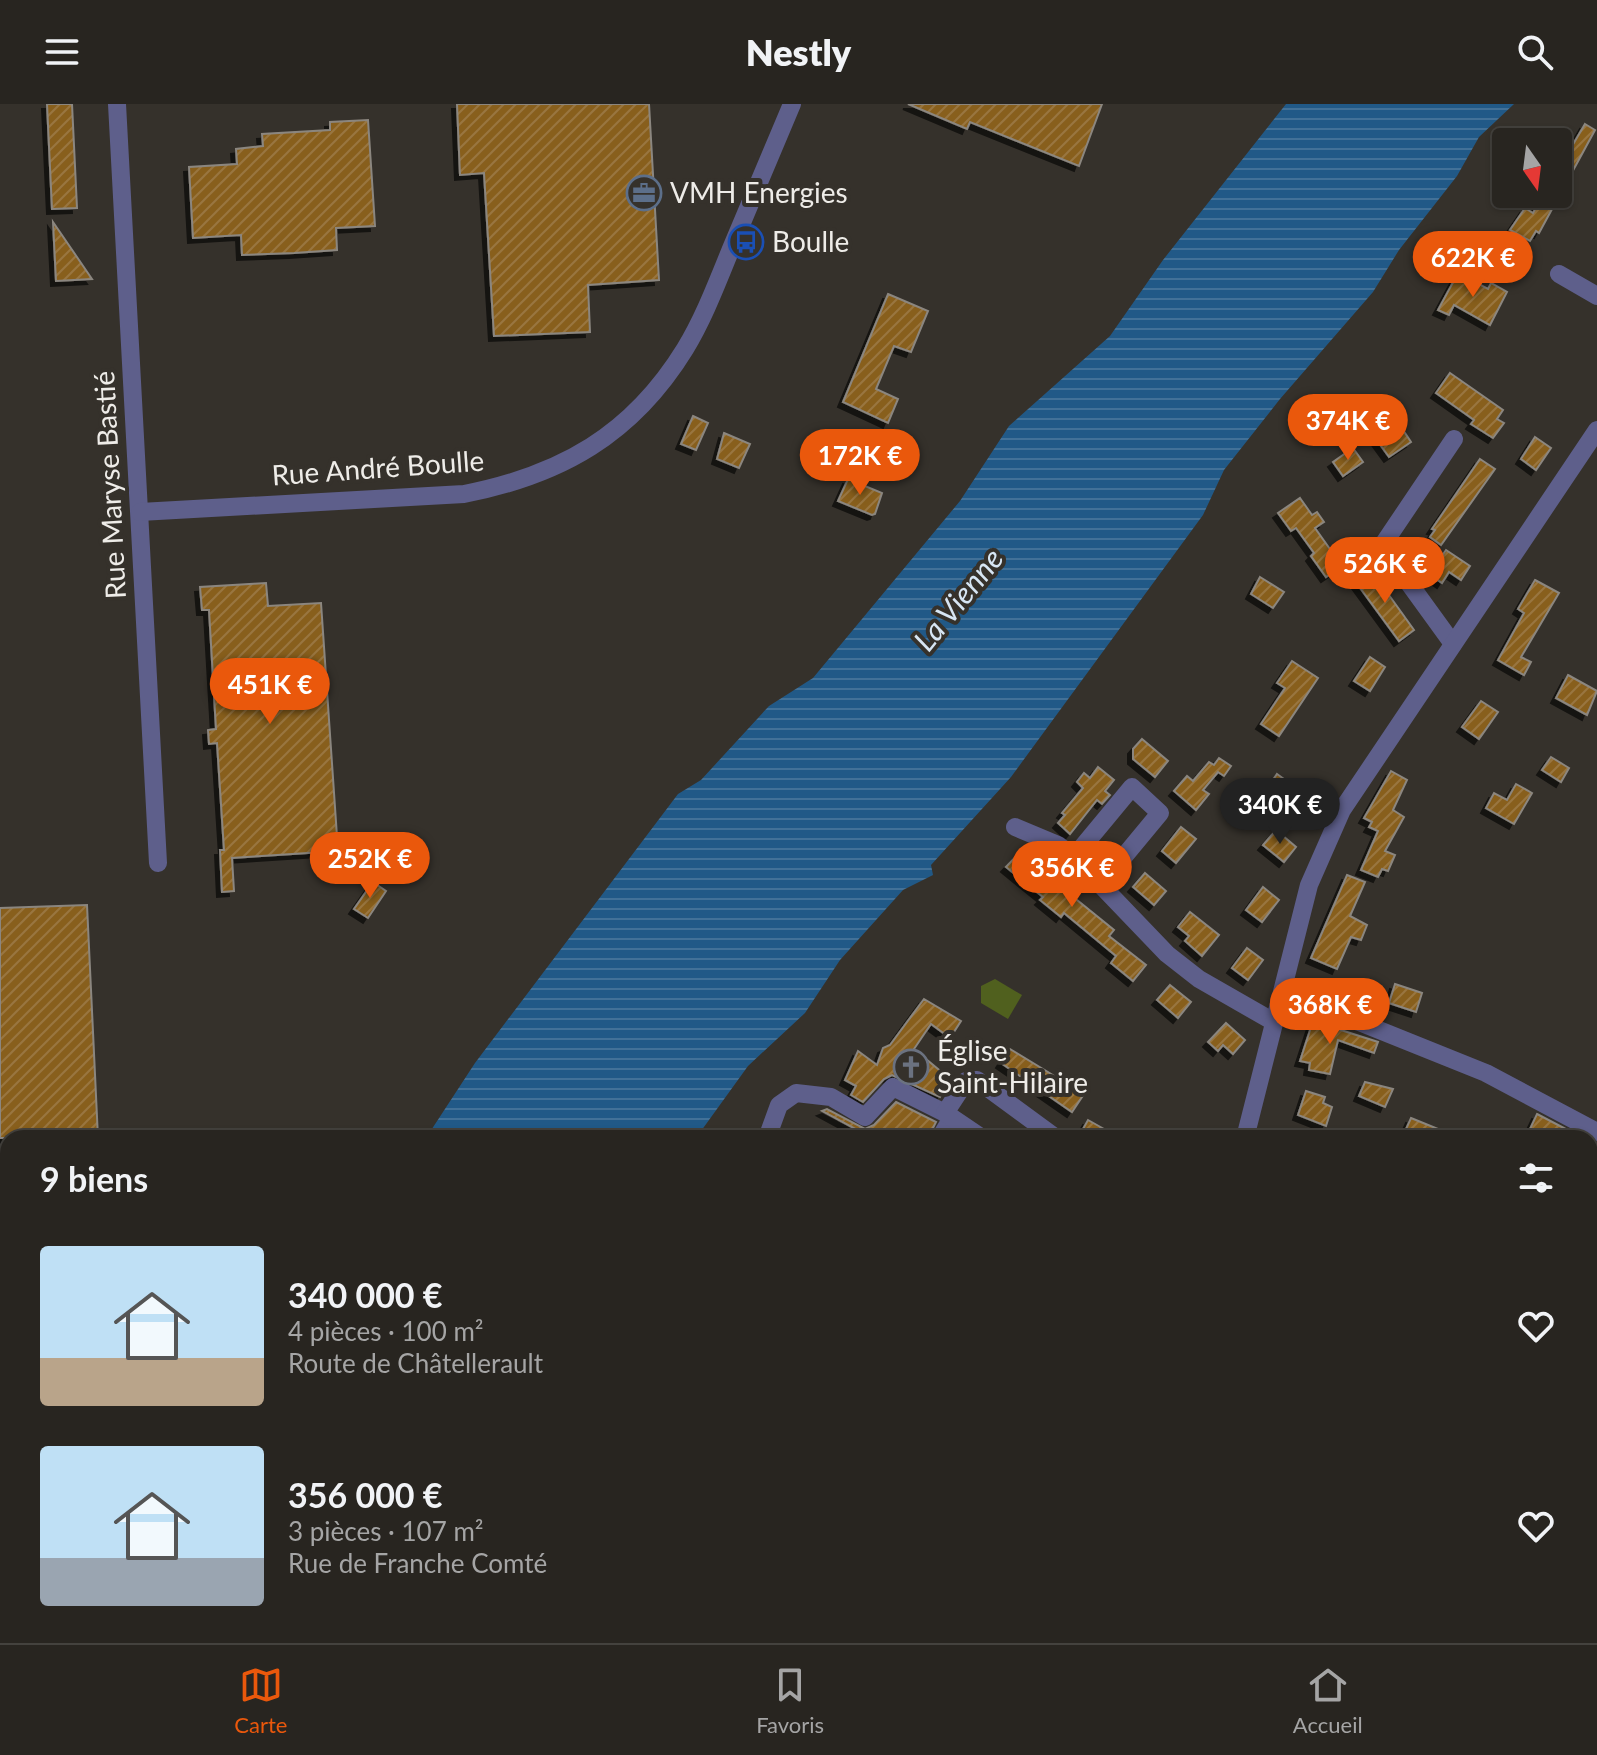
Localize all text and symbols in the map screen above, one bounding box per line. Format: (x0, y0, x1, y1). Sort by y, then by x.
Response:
icon: menu (40, 30, 84, 74)
text: Nestly (746, 30, 851, 74)
icon: search (1513, 30, 1557, 74)
north arrow (1492, 128, 1572, 208)
map controls (1492, 128, 1572, 208)
office icon: VMH Energies (625, 174, 663, 212)
place label: VMH Energies (670, 175, 848, 209)
bus stop icon: Boulle (727, 223, 765, 261)
place label: Boulle (772, 224, 849, 258)
pin: 622K € (1408, 231, 1538, 299)
text: 622K € (1431, 241, 1515, 273)
street label: Rue Maryse Bastié (86, 370, 132, 600)
pin: 374K € (1283, 394, 1413, 462)
text: 374K € (1306, 404, 1390, 436)
pin: 172K € (795, 429, 925, 497)
text: 172K € (818, 439, 902, 471)
street label: Rue André Boulle (271, 443, 485, 491)
pin: 526K € (1320, 537, 1450, 605)
water label: La Vienne (905, 540, 1010, 657)
text: 526K € (1343, 547, 1427, 579)
pin: 451K € (205, 658, 335, 726)
text: 451K € (228, 668, 312, 700)
pin: 340K € (1215, 778, 1345, 846)
text: 340K € (1238, 788, 1322, 820)
pin: 252K € (305, 832, 435, 900)
pin: 356K € (1007, 841, 1137, 909)
text: 252K € (328, 842, 412, 874)
text: 356K € (1030, 851, 1114, 883)
pin: 368K € (1265, 978, 1395, 1046)
text: 368K € (1288, 988, 1372, 1020)
place label: Église Saint-Hilaire (937, 1033, 1088, 1099)
church icon: Église Saint-Hilaire (892, 1048, 930, 1086)
icon: filters (1514, 1156, 1558, 1200)
text: 9 biens (40, 1158, 148, 1199)
text: 340 000 € (288, 1274, 443, 1315)
icon: home (104, 1278, 200, 1374)
icon: heart (1514, 1304, 1558, 1348)
text: 4 pièces · 100 m² (288, 1315, 483, 1347)
text: Route de Châtellerault (288, 1347, 543, 1379)
text: 356 000 € (288, 1474, 443, 1515)
icon: home (104, 1478, 200, 1574)
icon: heart (1514, 1504, 1558, 1548)
text: 3 pièces · 107 m² (288, 1515, 483, 1547)
text: Rue de Franche Comté (288, 1547, 547, 1579)
tab: Carte (234, 1663, 287, 1738)
tab: Favoris (756, 1663, 824, 1738)
tab: Accueil (1293, 1663, 1363, 1738)

